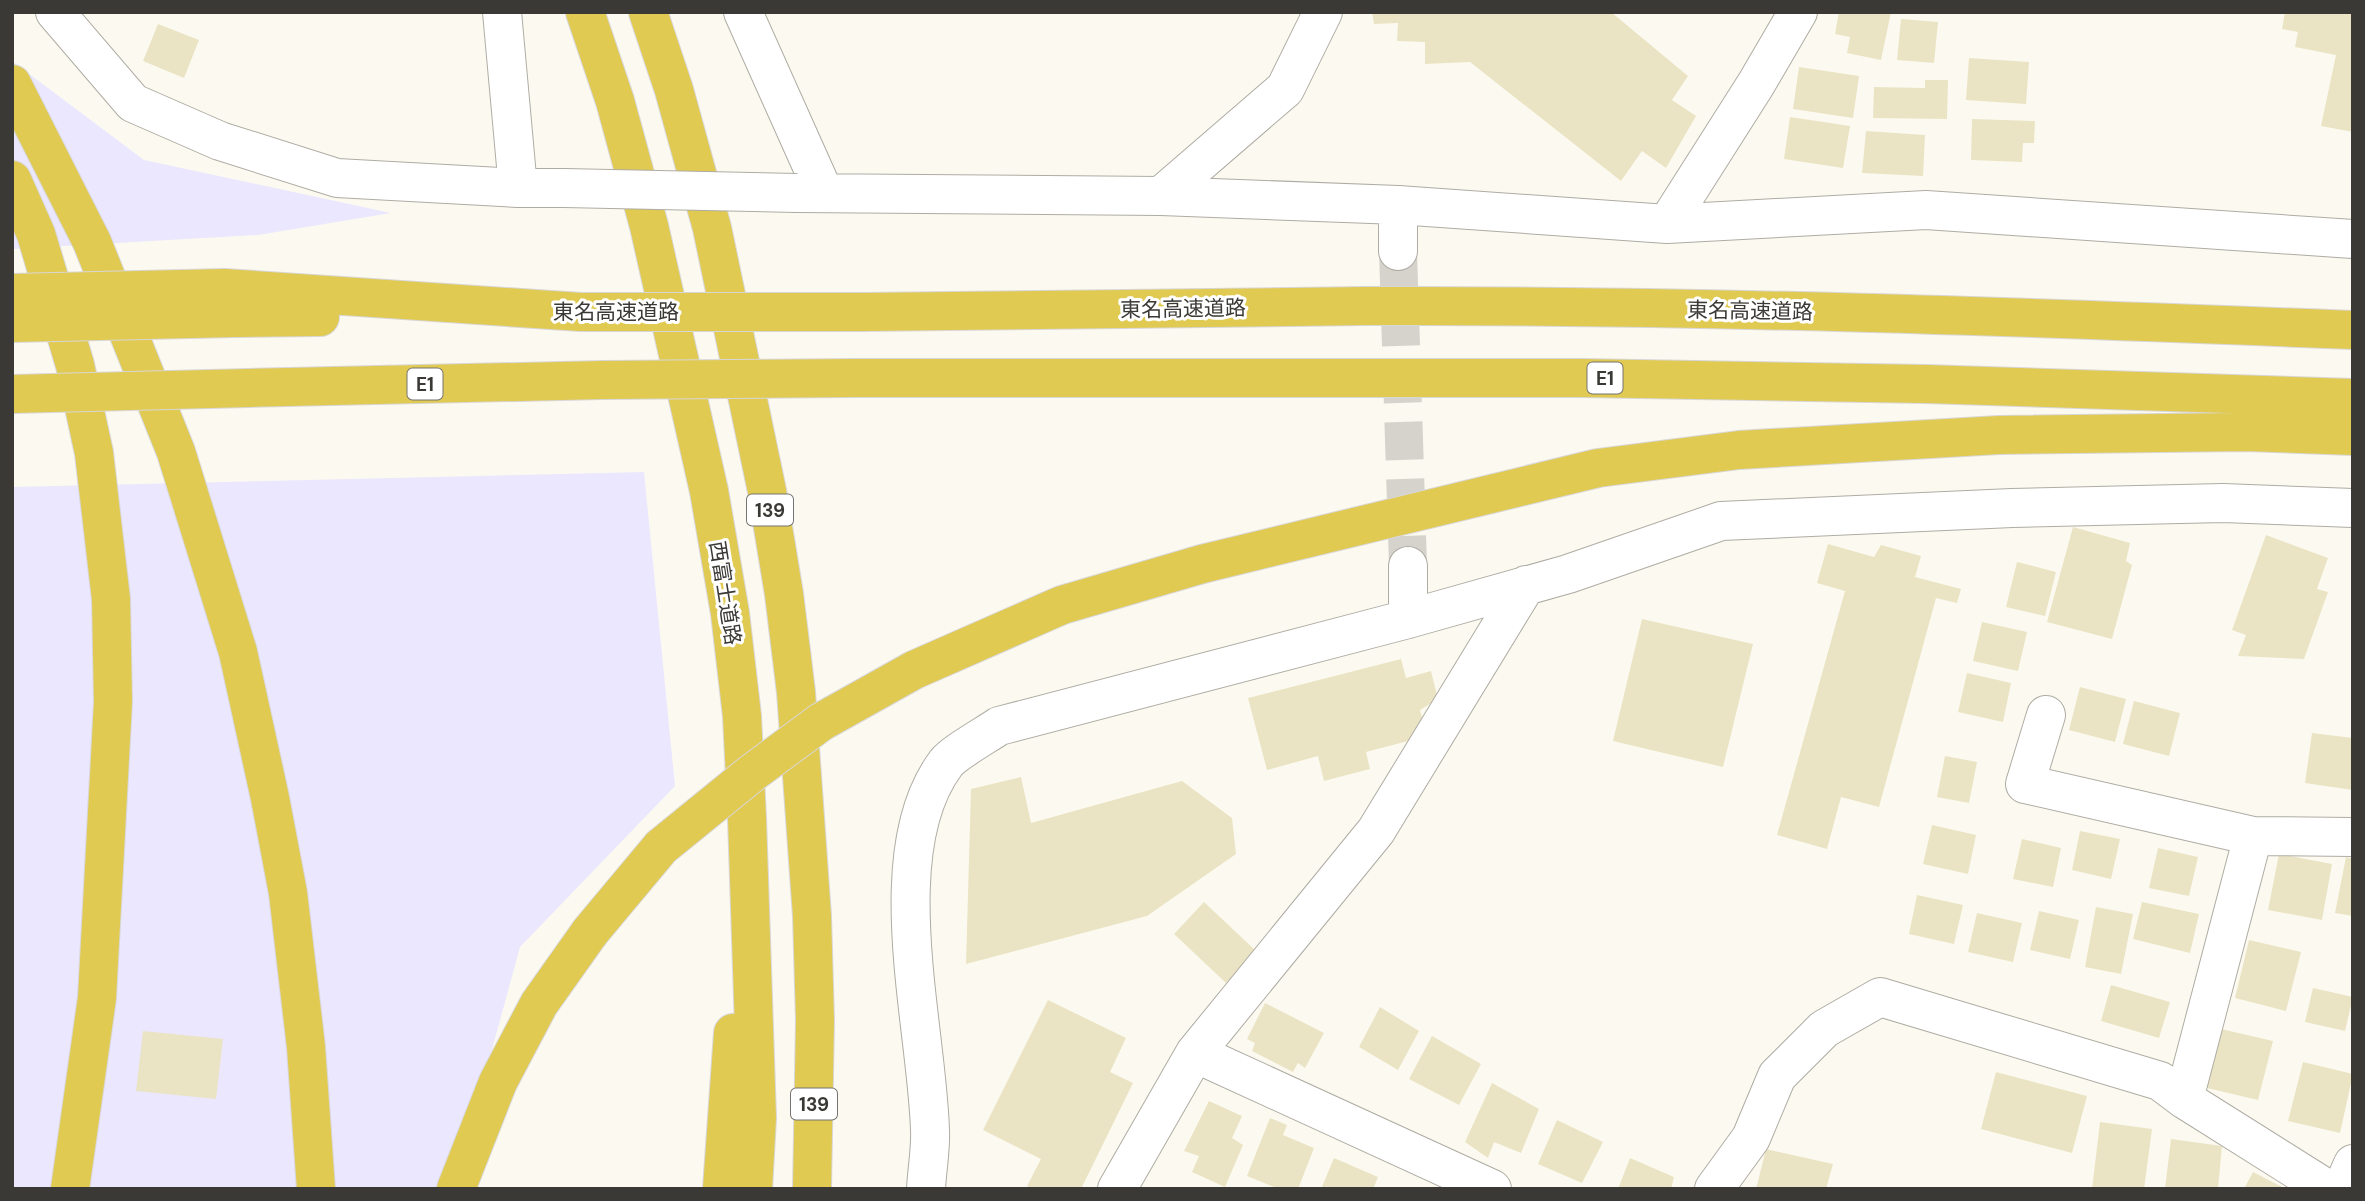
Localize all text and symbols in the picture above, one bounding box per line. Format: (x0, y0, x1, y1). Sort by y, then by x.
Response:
street label: 東名高速道路 (1120, 294, 1246, 324)
street label: 東名高速道路 (1687, 296, 1813, 326)
street label: 東名高速道路 (553, 298, 679, 326)
road number: E1 (1588, 362, 1622, 394)
road number: E1 (408, 368, 442, 400)
road number: 139 (747, 495, 793, 526)
street label: 西富士道路 (703, 539, 747, 647)
road number: 139 (791, 1088, 837, 1120)

